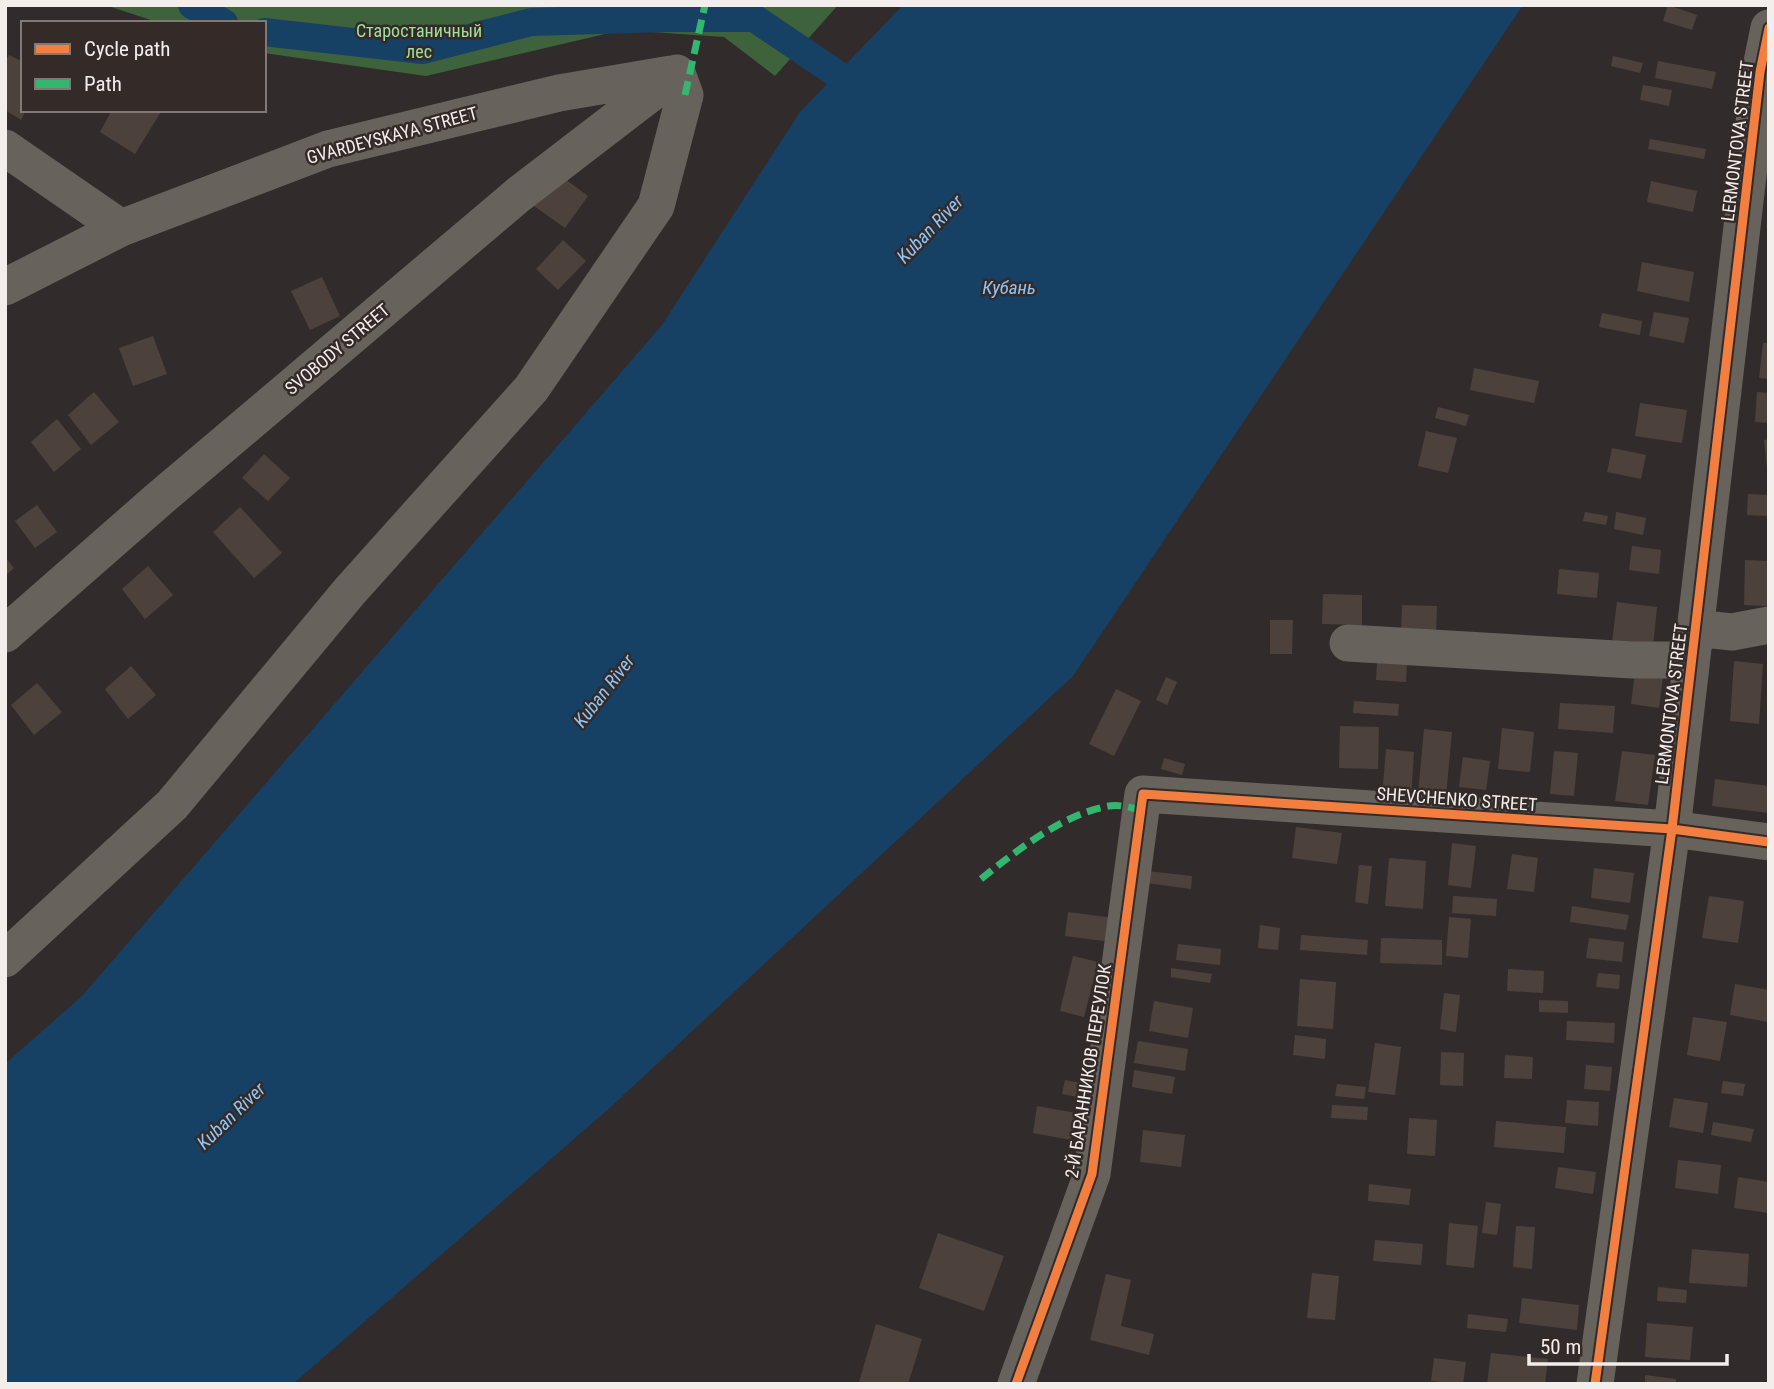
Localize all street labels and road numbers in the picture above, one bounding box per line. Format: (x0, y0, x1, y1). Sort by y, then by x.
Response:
street label: LERMONTOVA STREET (1717, 59, 1757, 223)
street label: GVARDEYSKAYA STREET (304, 102, 480, 168)
street label: SVOBODY STREET (280, 299, 394, 399)
street label: LERMONTOVA STREET (1651, 622, 1691, 786)
street label: SHEVCHENKO STREET (1376, 783, 1538, 815)
street label: 2-Й БАРАННИКОВ ПЕРЕУЛОК (1061, 962, 1115, 1180)

